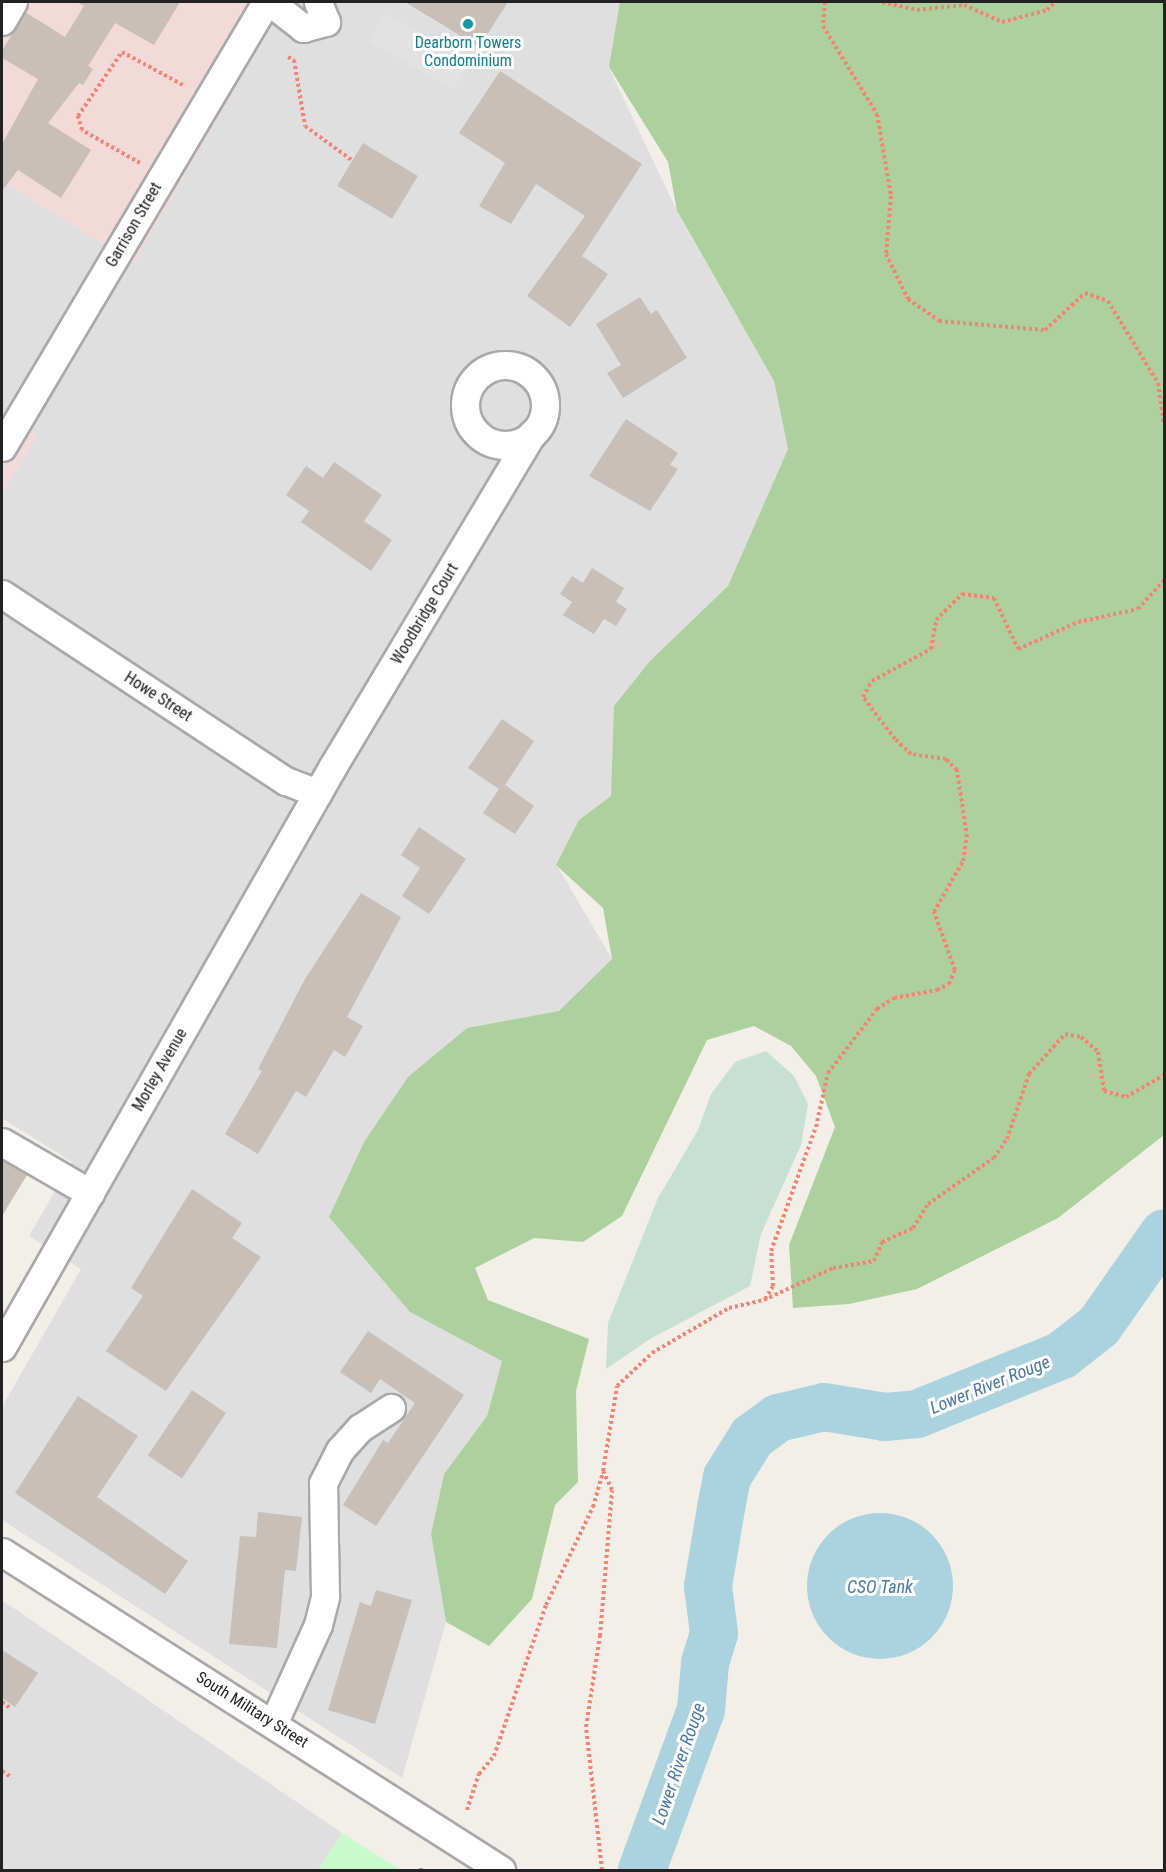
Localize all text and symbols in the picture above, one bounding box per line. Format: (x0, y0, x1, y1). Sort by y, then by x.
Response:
marker: Dearborn Towers Condominium (461, 17, 475, 31)
place label: Dearborn Towers Condominium (414, 33, 522, 71)
street label: Garrison Street (102, 179, 166, 271)
street label: Woodbridge Court (387, 560, 463, 668)
street label: Howe Street (120, 668, 196, 726)
street label: Morley Avenue (129, 1025, 191, 1115)
water label: Lower River Rouge (927, 1351, 1053, 1419)
water label: CSO Tank (847, 1576, 913, 1598)
street label: South Military Street (192, 1668, 312, 1752)
water label: Lower River Rouge (648, 1700, 710, 1828)

